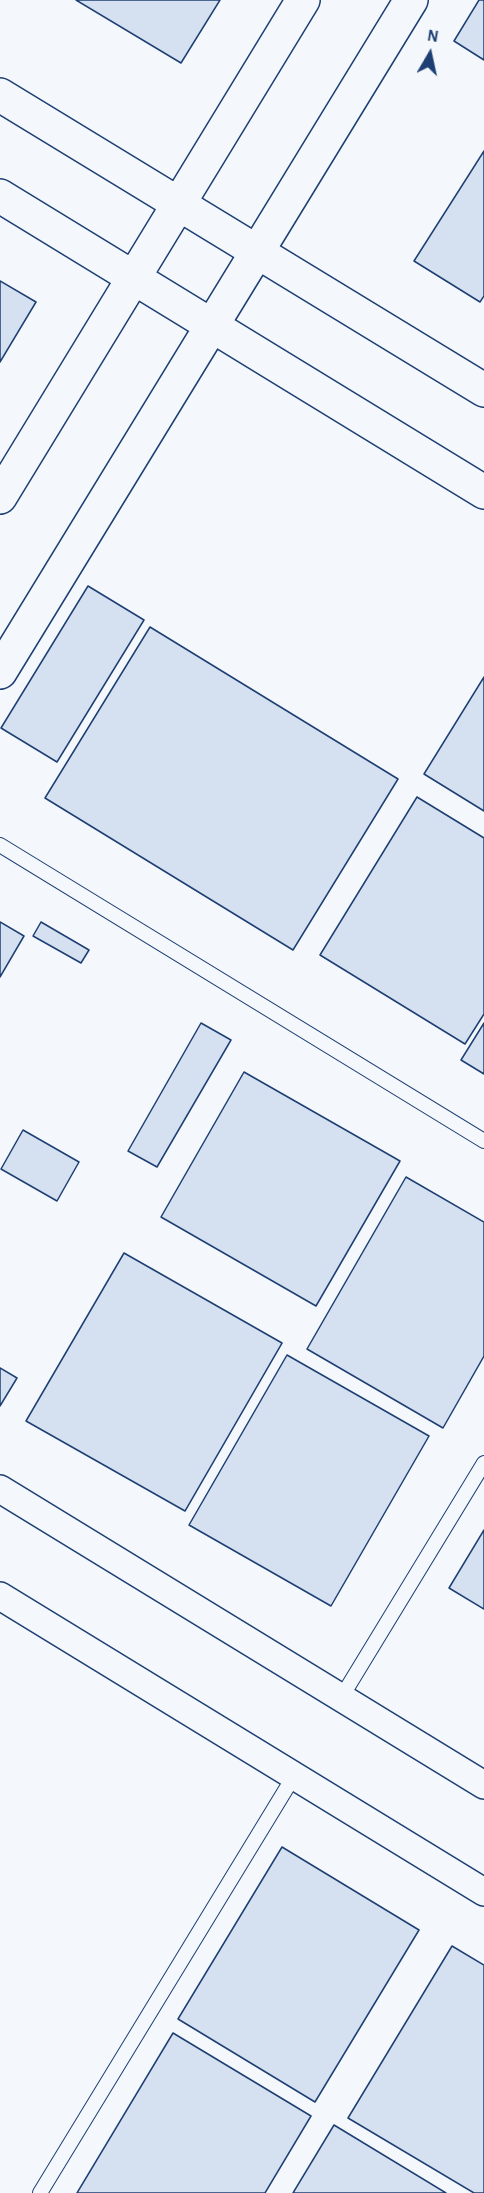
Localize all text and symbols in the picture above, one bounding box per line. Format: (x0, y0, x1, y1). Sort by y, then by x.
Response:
north arrow (400, 24, 460, 84)
text: N (426, 27, 440, 45)

